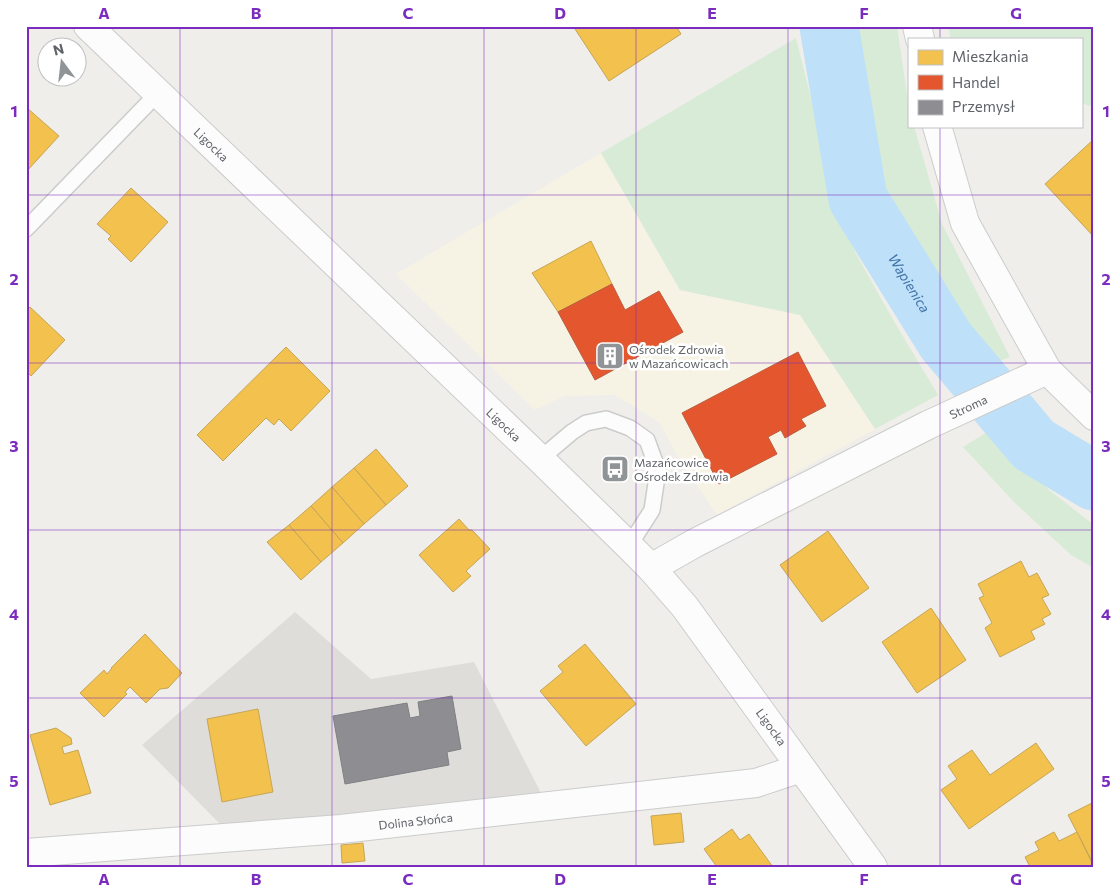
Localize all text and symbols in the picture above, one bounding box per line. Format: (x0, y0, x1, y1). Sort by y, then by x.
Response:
text: A (98, 3, 110, 22)
text: B (251, 3, 262, 22)
text: C (403, 3, 414, 22)
text: D (554, 3, 566, 22)
text: E (707, 3, 717, 22)
text: F (859, 3, 869, 22)
text: G (1010, 3, 1022, 22)
north arrow (38, 38, 88, 88)
legend (908, 38, 1082, 128)
text: N (51, 39, 66, 59)
text: Mieszkania (952, 47, 1029, 65)
text: Handel (952, 73, 1000, 91)
text: Przemysł (952, 97, 1015, 115)
text: 1 (10, 101, 18, 120)
text: 1 (1102, 101, 1110, 120)
street label: Ligocka (191, 125, 232, 164)
water label: Wapienica (885, 250, 935, 315)
text: 2 (9, 269, 19, 288)
text: 2 (1101, 269, 1111, 288)
building icon: Ośrodek Zdrowia w Mazańcowicach (595, 341, 625, 371)
place label: Ośrodek Zdrowia w Mazańcowicach (629, 342, 728, 370)
street label: Stroma (947, 392, 989, 421)
street label: Ligocka (484, 405, 524, 444)
text: 3 (9, 436, 19, 455)
text: 3 (1101, 436, 1111, 455)
bus stop icon: Mazańcowice Ośrodek Zdrowia (600, 454, 630, 484)
place label: Mazańcowice Ośrodek Zdrowia (634, 455, 729, 483)
text: 4 (9, 604, 19, 623)
text: 4 (1101, 604, 1111, 623)
street label: Ligocka (754, 706, 790, 748)
text: 5 (9, 771, 19, 790)
text: 5 (1101, 771, 1111, 790)
street label: Dolina Słońca (378, 810, 453, 832)
text: A (98, 869, 110, 888)
text: B (251, 869, 262, 888)
text: C (403, 869, 414, 888)
text: D (554, 869, 566, 888)
text: E (707, 869, 717, 888)
text: F (859, 869, 869, 888)
text: G (1010, 869, 1022, 888)

